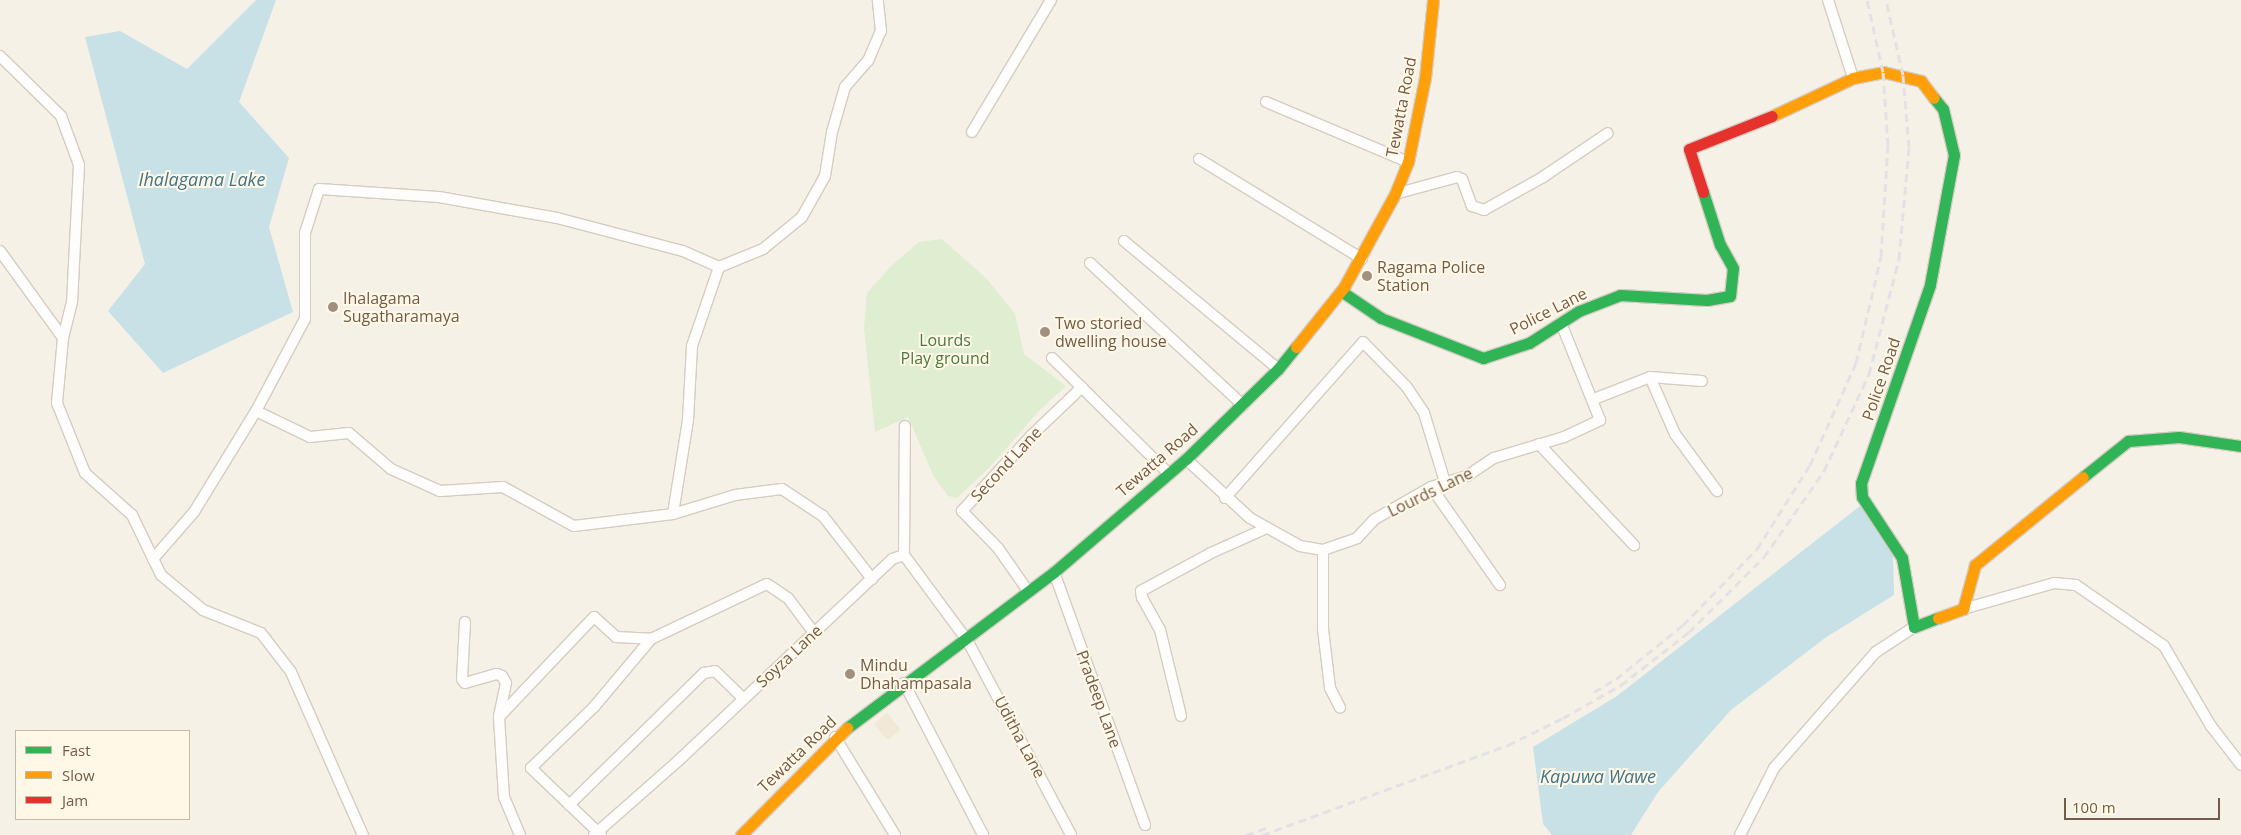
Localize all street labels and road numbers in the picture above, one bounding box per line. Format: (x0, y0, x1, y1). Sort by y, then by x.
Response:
street label: Tewatta Road (1382, 55, 1420, 159)
street label: Police Lane (1506, 283, 1590, 339)
street label: Police Road (1858, 335, 1904, 423)
street label: Tewatta Road (1112, 419, 1202, 501)
street label: Second Lane (967, 423, 1045, 505)
street label: Lourds Lane (1384, 463, 1476, 521)
street label: Soyza Lane (752, 621, 826, 691)
street label: Pradeep Lane (1072, 647, 1126, 751)
street label: Uditha Lane (990, 693, 1050, 781)
street label: Tewatta Road (754, 712, 840, 796)

